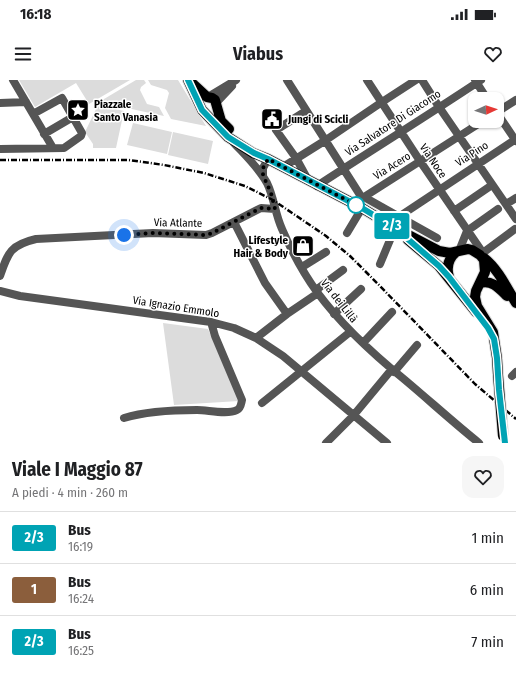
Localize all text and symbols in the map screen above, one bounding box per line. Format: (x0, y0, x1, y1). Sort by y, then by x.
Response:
text: 16:18 (20, 5, 51, 23)
icon: menu (12, 43, 34, 65)
text: Viabus (233, 43, 283, 65)
icon: heart (482, 43, 504, 65)
street label: Via Salvatore Di Giacomo (343, 87, 443, 159)
north arrow (468, 92, 504, 128)
map controls (468, 92, 504, 128)
place icon: Piazzale Santo Vanasia (65, 97, 91, 123)
place label: Piazzale Santo Vanasia (94, 98, 158, 124)
public building icon: Jungi di Scicli (259, 106, 285, 132)
place label: Jungi di Scicli (287, 113, 349, 126)
street label: Via Pino (453, 139, 491, 169)
street label: Via Noce (417, 141, 449, 181)
street label: Via Acero (371, 149, 413, 182)
unlabelled marker (347, 196, 365, 214)
line badge: 2/3 (369, 213, 415, 239)
street label: Via Atlante (154, 216, 202, 230)
text: 2/3 (382, 217, 402, 234)
your location (114, 225, 134, 245)
shop icon: Lifestyle Hair & Body (290, 233, 316, 259)
place label: Lifestyle Hair & Body (234, 234, 289, 260)
street label: Via dei Lillà (318, 277, 360, 325)
street label: Via Ignazio Emmolo (132, 294, 220, 320)
button: heart (462, 456, 504, 498)
text: Viale I Maggio 87 (12, 458, 143, 481)
text: A piedi · 4 min · 260 m (12, 485, 128, 500)
text: Bus (68, 521, 91, 539)
text: 2/3 (24, 529, 44, 546)
text: 1 min (471, 529, 504, 547)
text: 16:19 (68, 539, 93, 554)
text: Bus (68, 573, 91, 591)
text: 1 (31, 581, 37, 598)
text: 6 min (470, 581, 504, 599)
text: 16:24 (68, 591, 94, 606)
text: Bus (68, 625, 91, 643)
text: 2/3 (24, 633, 44, 650)
text: 7 min (471, 633, 504, 651)
text: 16:25 (68, 643, 94, 658)

